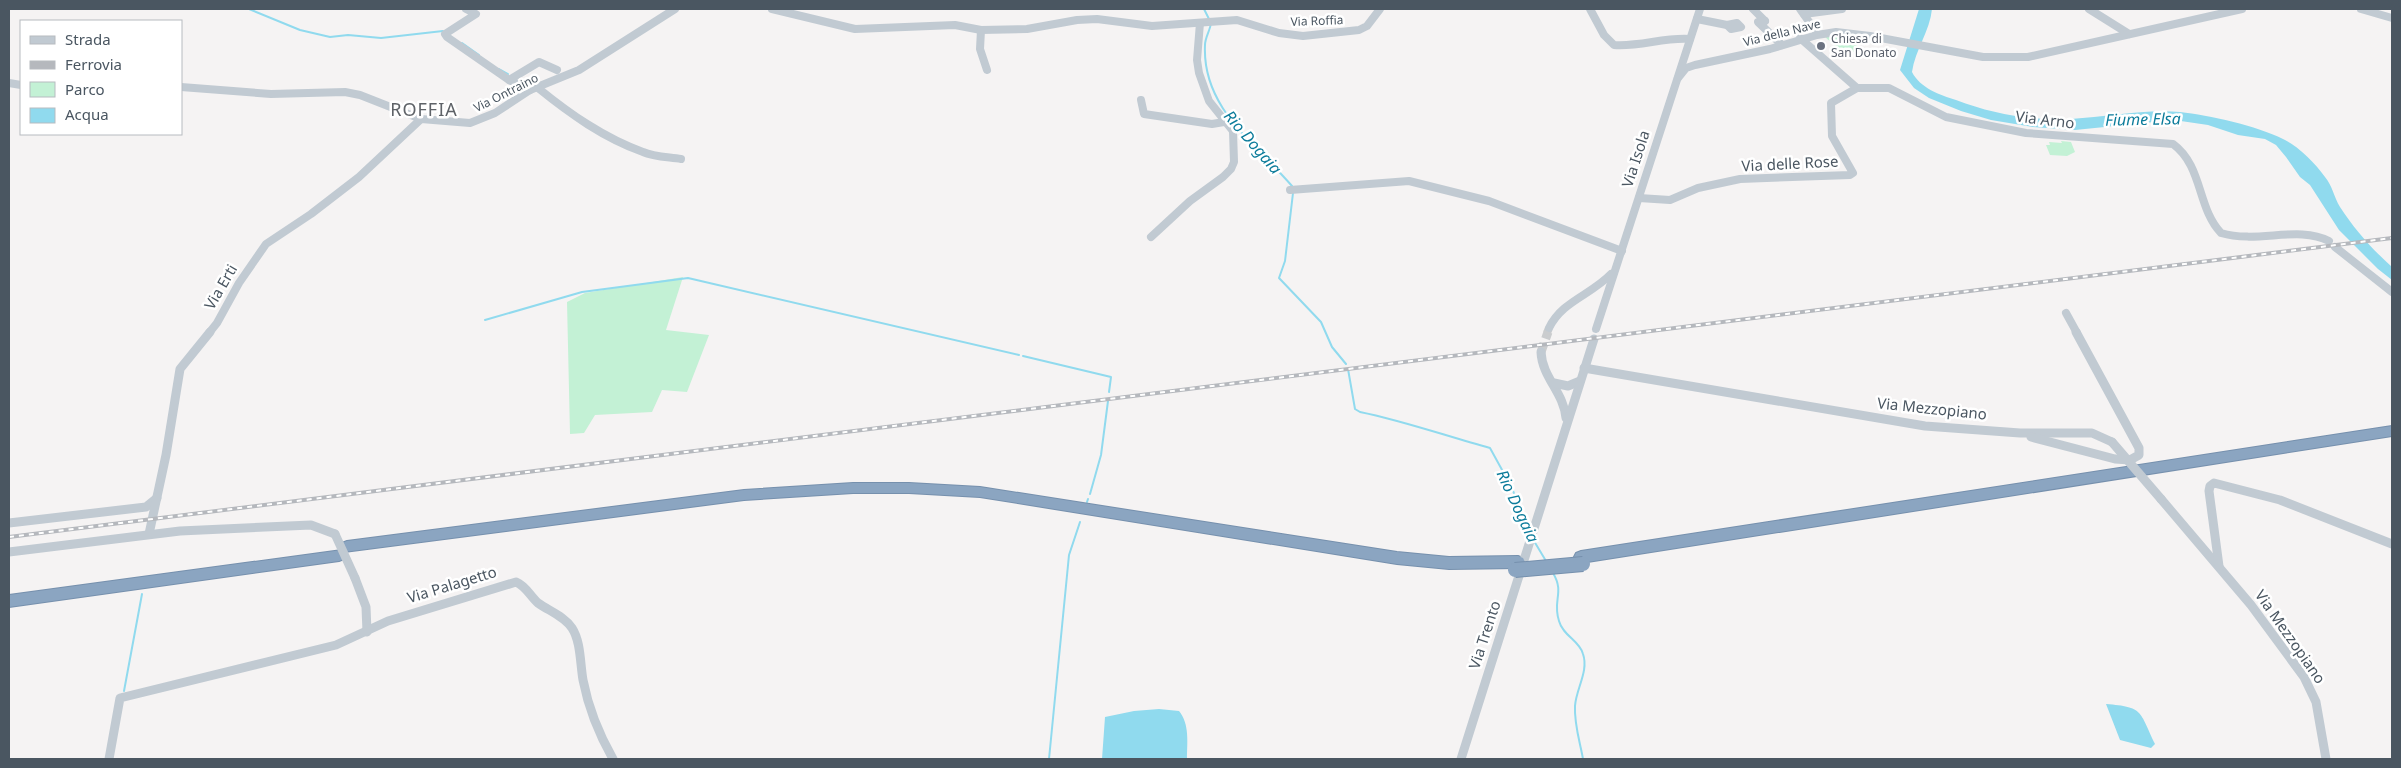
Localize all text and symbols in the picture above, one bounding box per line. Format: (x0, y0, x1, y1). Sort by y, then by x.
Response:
street label: Via Roffia (1290, 11, 1344, 30)
street label: Via della Nave (1741, 15, 1823, 50)
legend (20, 20, 182, 135)
text: Strada (65, 29, 111, 49)
place label: Chiesa di San Donato (1831, 30, 1897, 61)
marker: Chiesa di San Donato (1815, 40, 1827, 52)
text: Ferrovia (65, 54, 122, 74)
street label: Via Ontraino (471, 69, 541, 116)
text: Parco (65, 79, 105, 99)
district label: ROFFIA (390, 97, 458, 121)
text: Acqua (65, 104, 109, 124)
water label: Rio Dogaia (1219, 105, 1287, 179)
street label: Via Arno (2014, 105, 2076, 133)
water label: Fiume Elsa (2105, 107, 2181, 131)
street label: Via Isola (1616, 128, 1654, 190)
street label: Via delle Rose (1741, 150, 1839, 176)
street label: Via Erti (199, 260, 241, 313)
street label: Via Mezzopiano (1876, 392, 1988, 424)
water label: Rio Dogaia (1492, 466, 1544, 546)
street label: Via Palagetto (405, 561, 499, 607)
street label: Via Mezzopiano (2251, 586, 2331, 687)
street label: Via Trento (1464, 598, 1505, 671)

